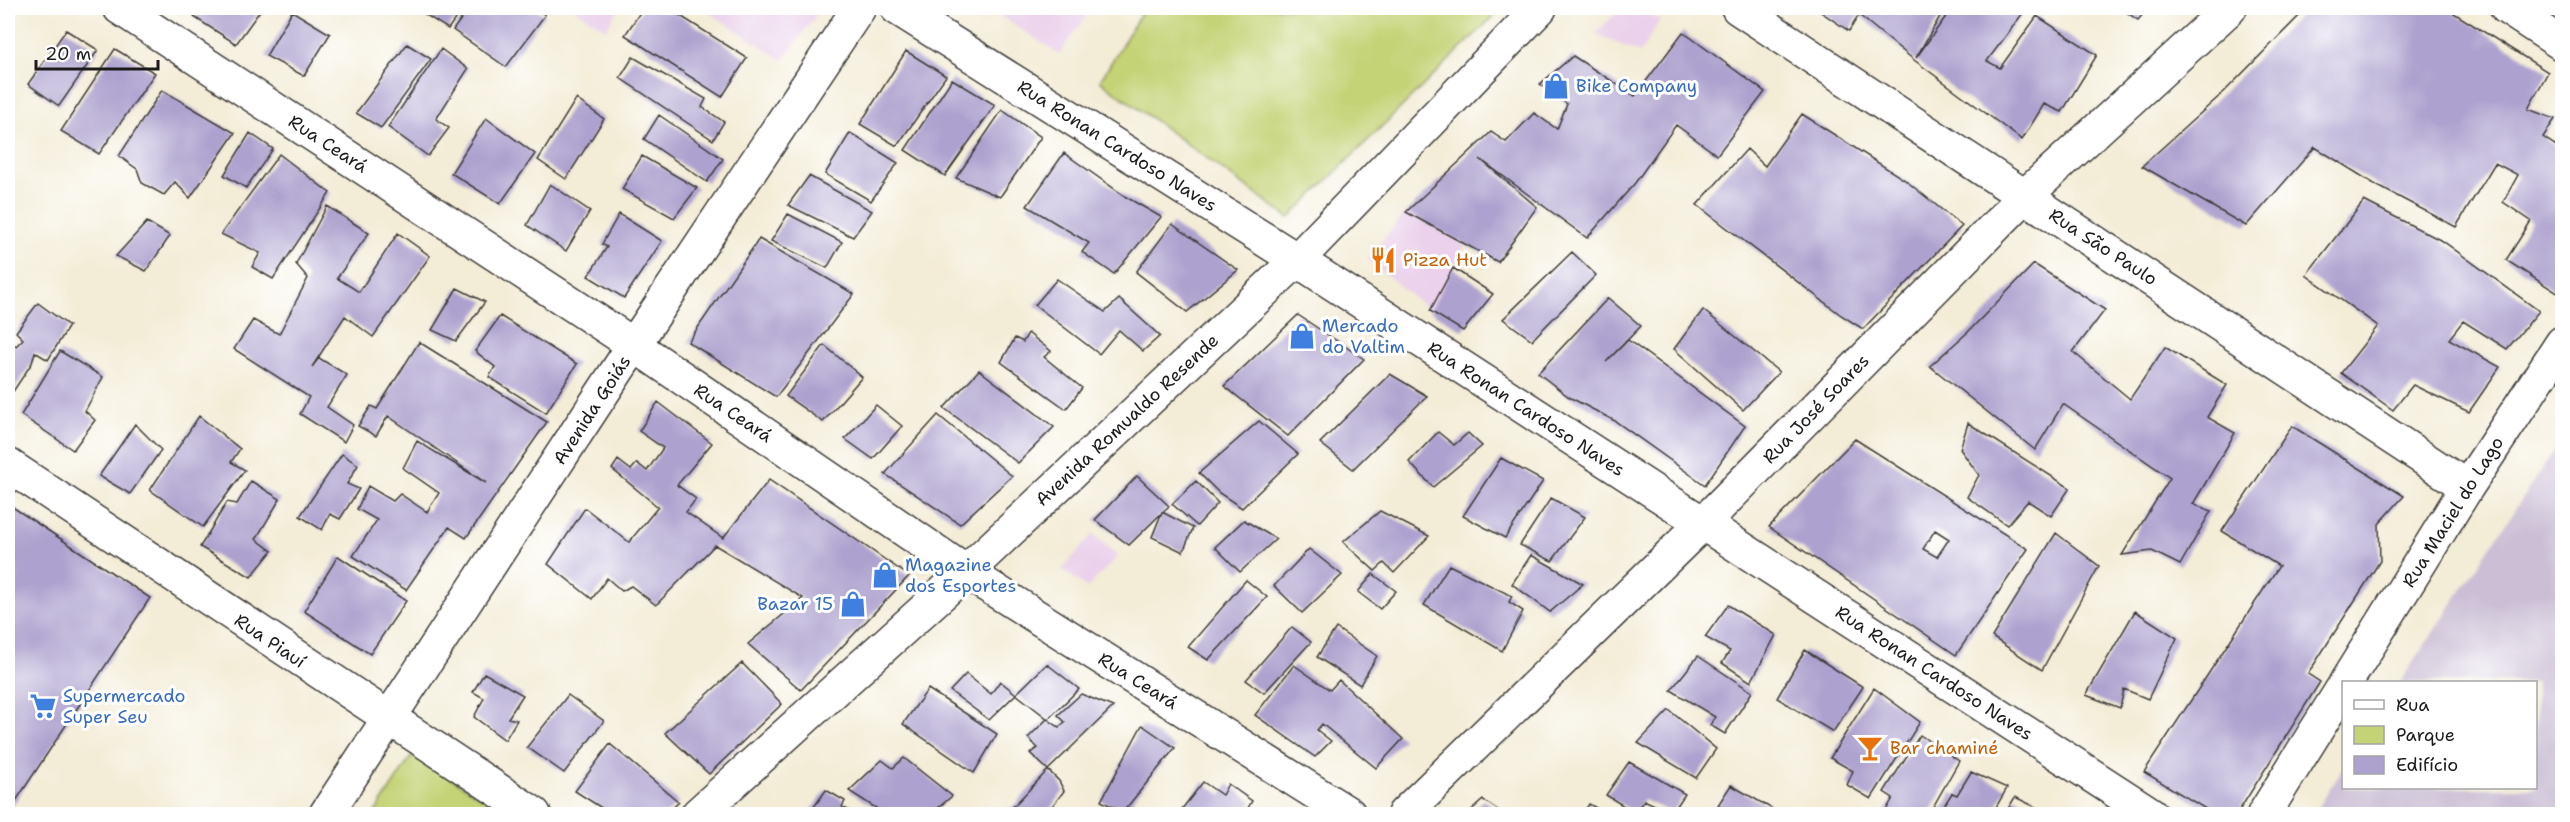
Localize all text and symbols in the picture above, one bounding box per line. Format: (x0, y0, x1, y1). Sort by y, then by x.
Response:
scale bar (36, 33, 158, 71)
text: 20 m (45, 42, 91, 66)
shop icon: Bike Company (1541, 71, 1571, 101)
place label: Bike Company (1576, 74, 1697, 98)
street label: Rua Ronan Cardoso Naves (1013, 75, 1221, 217)
street label: Rua Ceará (284, 110, 372, 178)
street label: Rua São Paulo (2044, 203, 2162, 291)
restaurant icon: Pizza Hut (1368, 245, 1398, 275)
place label: Pizza Hut (1403, 248, 1487, 272)
place label: Mercado do Valtim (1322, 314, 1405, 359)
shop icon: Mercado do Valtim (1287, 321, 1317, 351)
street label: Avenida Romualdo Resende (1030, 329, 1224, 511)
street label: Rua Ronan Cardoso Naves (1423, 336, 1629, 482)
street label: Rua José Soares (1757, 349, 1875, 469)
street label: Avenida Goiás (548, 351, 636, 469)
street label: Rua Ceará (689, 378, 777, 448)
street label: Rua Maciel do Lago (2397, 432, 2509, 592)
place label: Magazine dos Esportes (905, 553, 1016, 598)
shop icon: Magazine dos Esportes (870, 560, 900, 590)
shop icon: Bazar 15 (838, 589, 868, 619)
place label: Bazar 15 (757, 592, 833, 616)
street label: Rua Ronan Cardoso Naves (1831, 600, 2037, 746)
street label: Rua Piauí (230, 608, 310, 674)
street label: Rua Ceará (1094, 647, 1182, 715)
legend (2342, 681, 2537, 789)
place label: Supermercado Super Seu (63, 684, 185, 729)
supermarket icon: Supermercado Super Seu (28, 691, 58, 721)
text: Rua (2396, 693, 2429, 717)
text: Parque (2396, 723, 2455, 747)
bar icon: Bar chaminé (1855, 733, 1885, 763)
place label: Bar chaminé (1890, 736, 1998, 760)
text: Edifício (2396, 753, 2458, 777)

